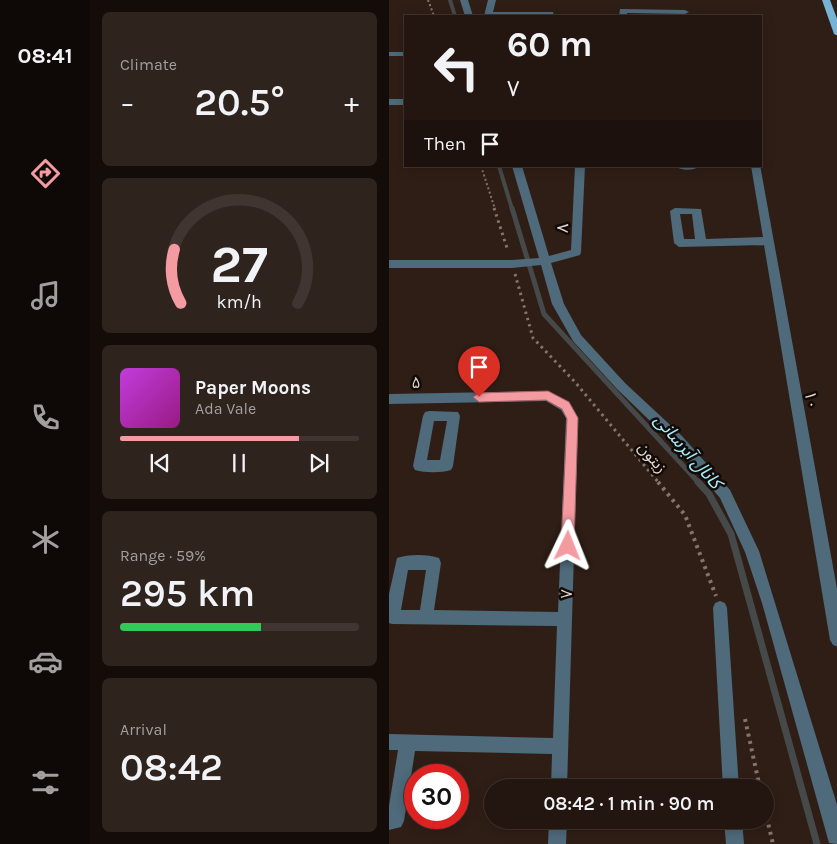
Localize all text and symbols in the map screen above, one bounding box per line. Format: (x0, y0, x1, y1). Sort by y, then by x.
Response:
text: 60 m (507, 24, 592, 65)
icon: left (424, 35, 489, 100)
text: 08:41 (18, 43, 73, 69)
text: Climate (120, 55, 177, 74)
text: ۷ (507, 76, 520, 102)
text: 20.5° (194, 80, 285, 125)
text: − (120, 86, 135, 119)
text: + (344, 86, 359, 119)
icon: arrive (476, 130, 504, 158)
text: Then (424, 133, 466, 155)
icon: directions (28, 156, 63, 191)
street label: ۸ (553, 223, 572, 233)
text: 27 (211, 234, 268, 295)
icon: music (28, 278, 63, 313)
text: km/h (217, 292, 262, 313)
pin (458, 346, 500, 397)
icon: arrive (465, 353, 493, 381)
street label: ۵ (411, 373, 421, 392)
text: Paper Moons (195, 377, 311, 399)
street label: ۱۰ (801, 389, 822, 411)
text: Ada Vale (195, 399, 256, 418)
icon: phone (28, 400, 63, 435)
water label: کانال آبرسانی (649, 409, 729, 496)
street label: زیتون (634, 438, 671, 477)
icon: previous (146, 449, 174, 477)
icon: pause (225, 449, 253, 477)
icon: next (305, 449, 333, 477)
position arrow (541, 519, 593, 571)
icon: climate (28, 522, 63, 557)
text: Range · 59% (120, 546, 206, 565)
text: 295 km (120, 571, 255, 616)
street label: ۷ (557, 589, 576, 599)
icon: car (28, 644, 63, 679)
text: Arrival (120, 720, 167, 739)
text: 08:42 (120, 745, 223, 790)
speed limit sign: 30 (404, 764, 469, 829)
icon: filters (28, 765, 63, 800)
text: 08:42 · 1 min · 90 m (543, 793, 715, 815)

